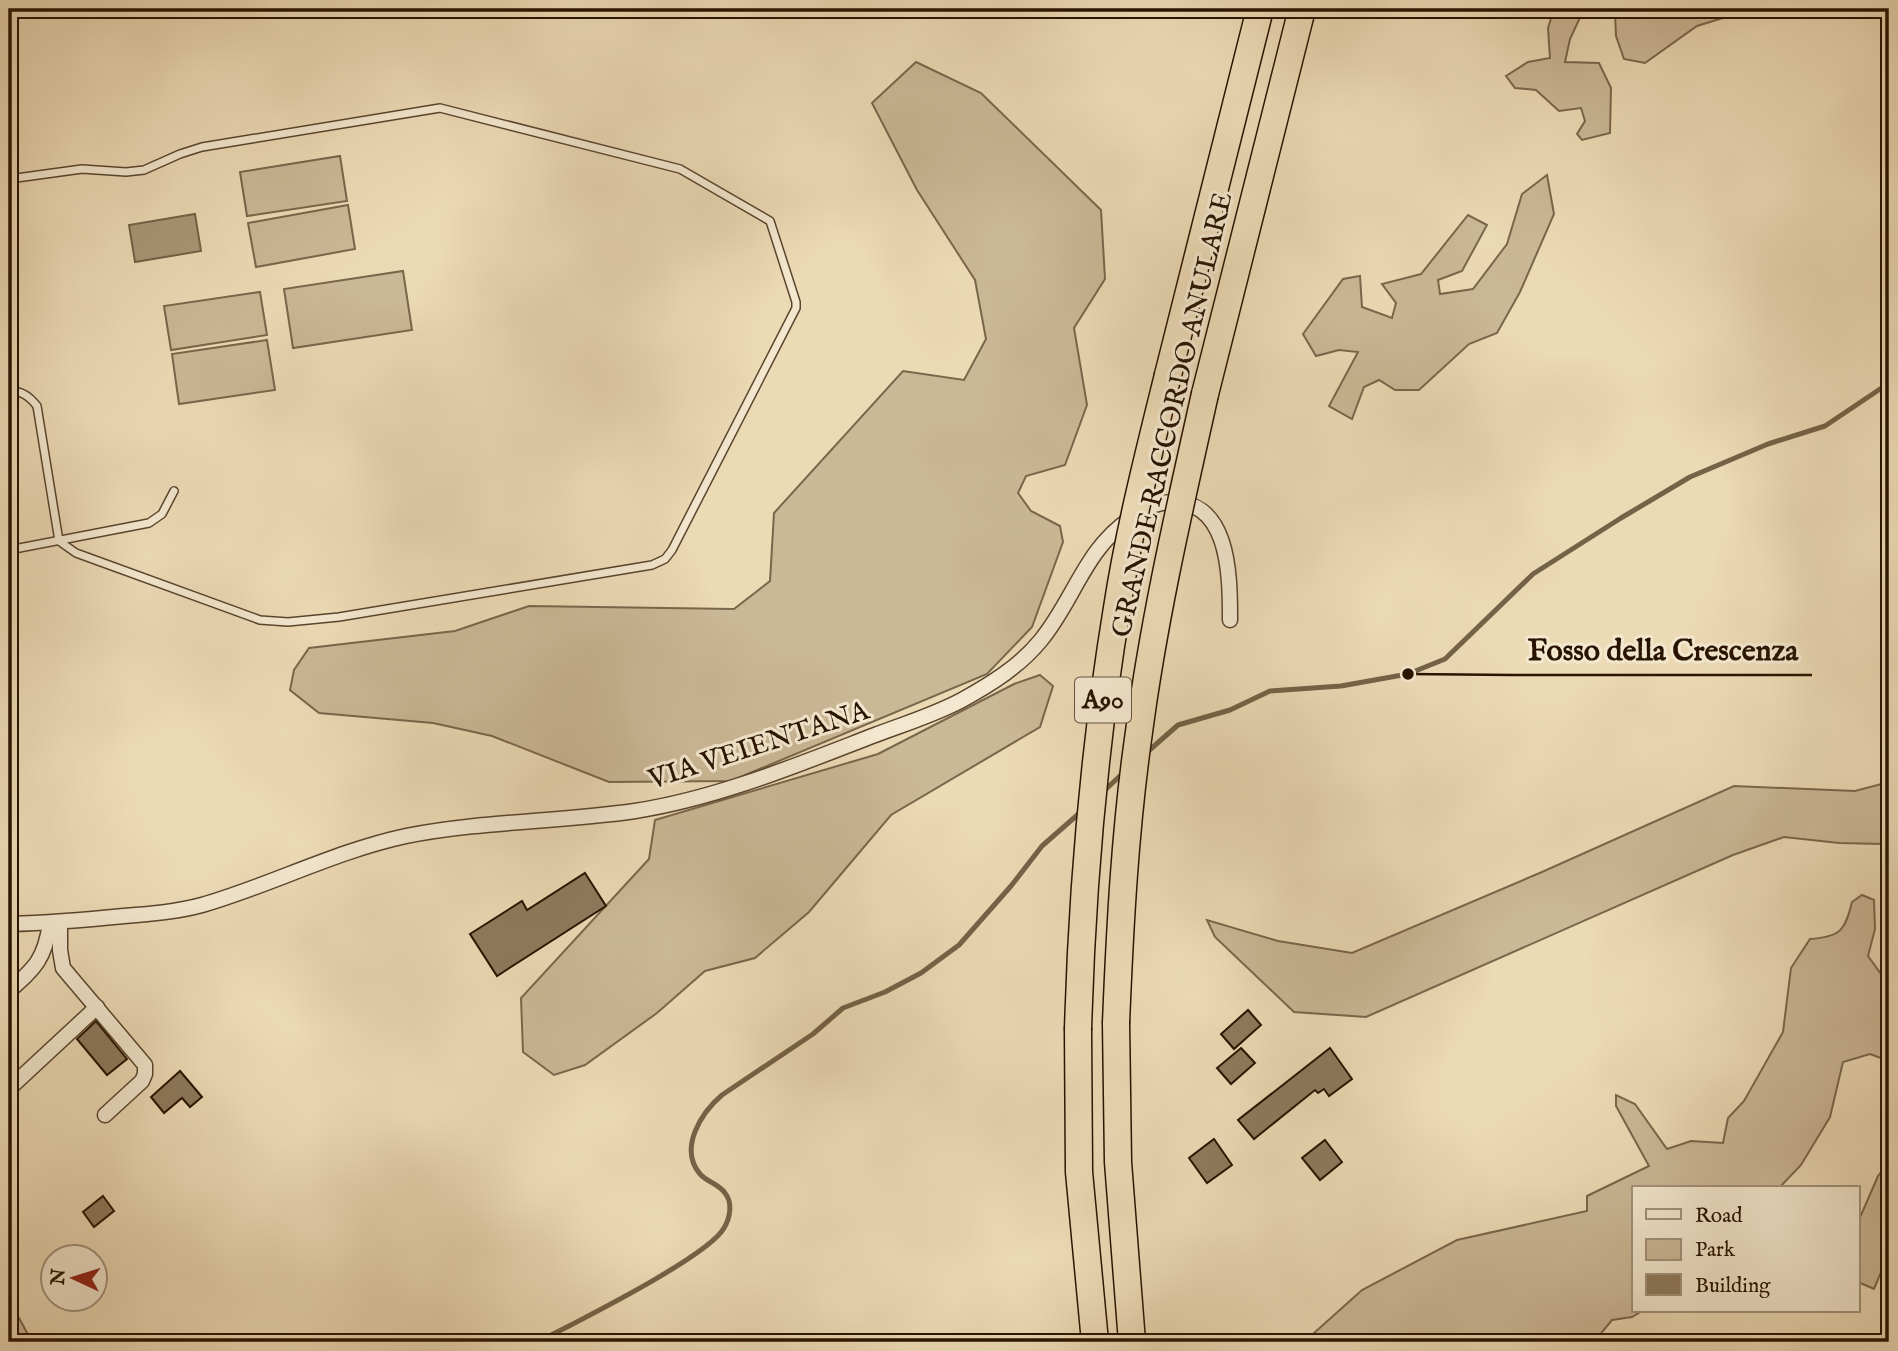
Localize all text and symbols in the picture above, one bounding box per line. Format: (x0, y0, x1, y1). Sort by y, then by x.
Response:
street label: GRANDE RACCORDO ANULARE (1105, 189, 1241, 641)
callout: Fosso della Crescenza (1513, 624, 1812, 675)
text: Fosso della Crescenza (1528, 633, 1799, 671)
road number: A90 (1075, 678, 1131, 722)
street label: VIA VEIENTANA (643, 694, 875, 798)
legend (1632, 1186, 1860, 1312)
text: Road (1695, 1203, 1743, 1230)
text: Park (1695, 1237, 1736, 1264)
north arrow (38, 1242, 108, 1312)
text: N (46, 1267, 72, 1287)
text: Building (1695, 1273, 1771, 1300)

